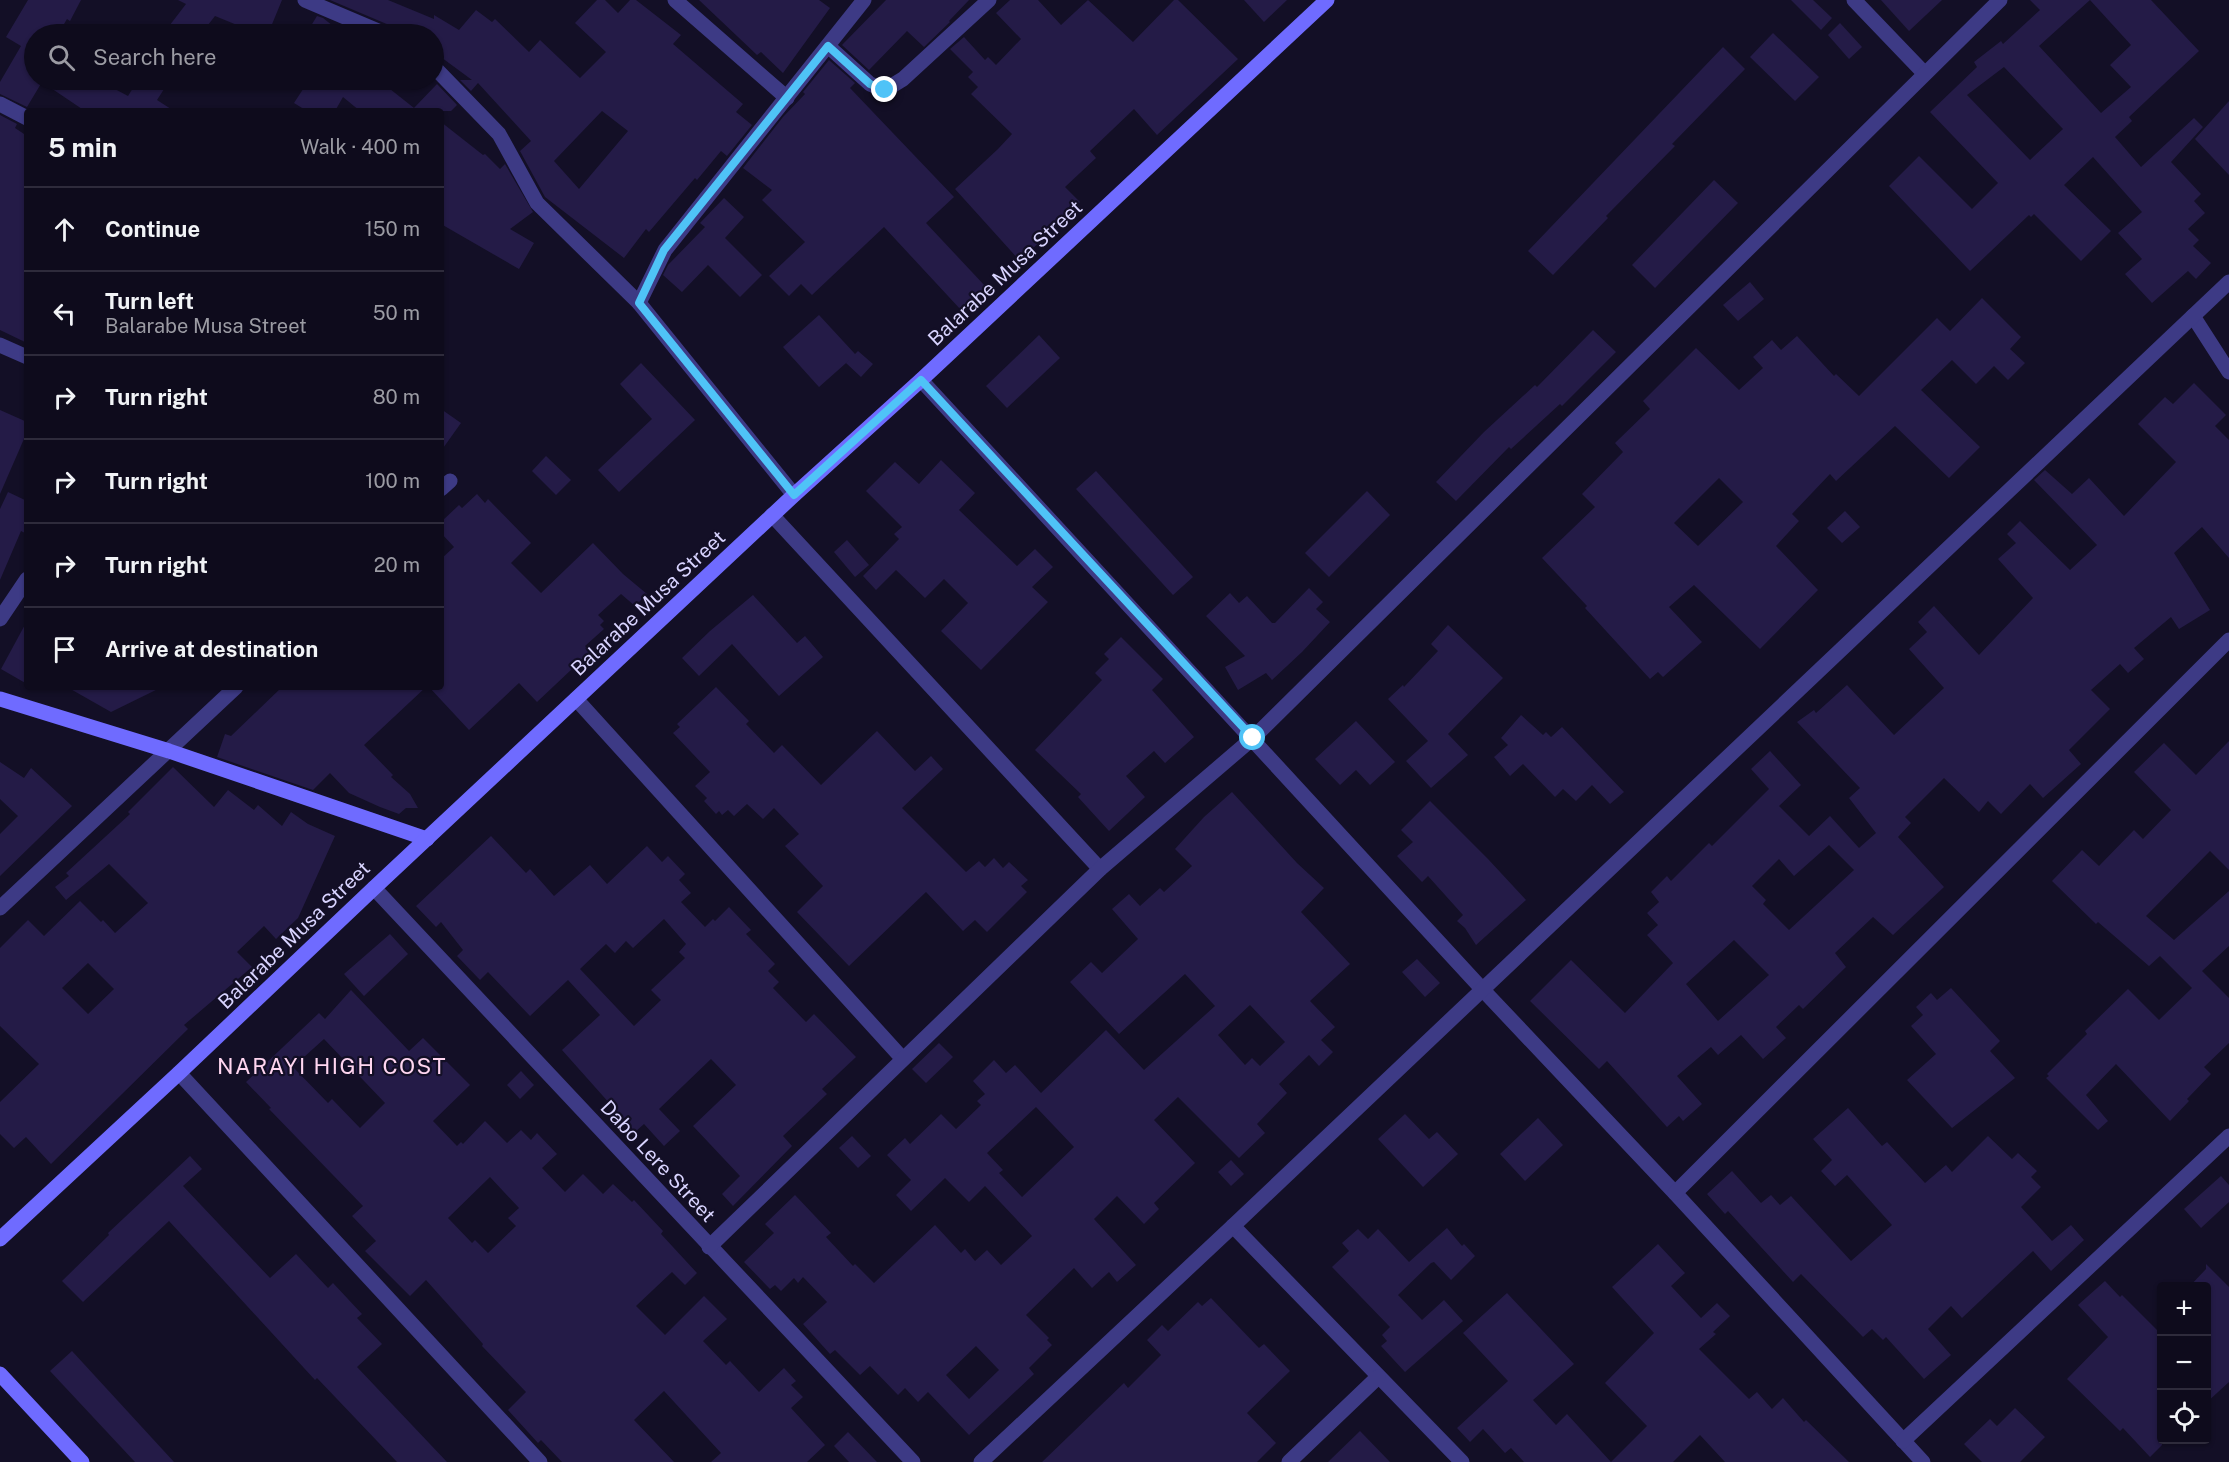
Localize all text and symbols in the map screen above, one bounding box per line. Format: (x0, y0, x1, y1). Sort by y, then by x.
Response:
search box (24, 24, 444, 90)
icon: search (45, 41, 78, 74)
text: Search here (93, 44, 217, 70)
route end (871, 76, 897, 102)
text: 5 min (48, 132, 117, 163)
text: Walk · 400 m (300, 135, 420, 159)
street label: Balarabe Musa Street (923, 195, 1087, 351)
icon: ahead (48, 213, 81, 246)
text: Continue (105, 216, 200, 242)
text: 150 m (365, 217, 420, 241)
text: Turn left (105, 288, 194, 314)
icon: left (48, 297, 81, 330)
text: 50 m (373, 301, 420, 325)
text: Balarabe Musa Street (105, 314, 307, 338)
icon: right (48, 381, 81, 414)
text: Turn right (105, 384, 208, 410)
text: 80 m (373, 385, 420, 409)
icon: right (48, 465, 81, 498)
text: Turn right (105, 468, 208, 494)
text: 100 m (365, 469, 420, 493)
street label: Balarabe Musa Street (566, 525, 730, 681)
icon: right (48, 549, 81, 582)
text: Turn right (105, 552, 208, 578)
text: 20 m (374, 553, 420, 577)
icon: arrive (48, 633, 81, 666)
text: Arrive at destination (105, 636, 318, 662)
route start (1239, 724, 1265, 750)
street label: Balarabe Musa Street (213, 856, 375, 1014)
district label: NARAYI HIGH COST (217, 1053, 447, 1079)
street label: Dabo Lere Street (596, 1095, 720, 1227)
map controls (2157, 1282, 2211, 1444)
button: + (2157, 1282, 2211, 1336)
button: − (2157, 1336, 2211, 1390)
button: locate (2157, 1390, 2211, 1444)

